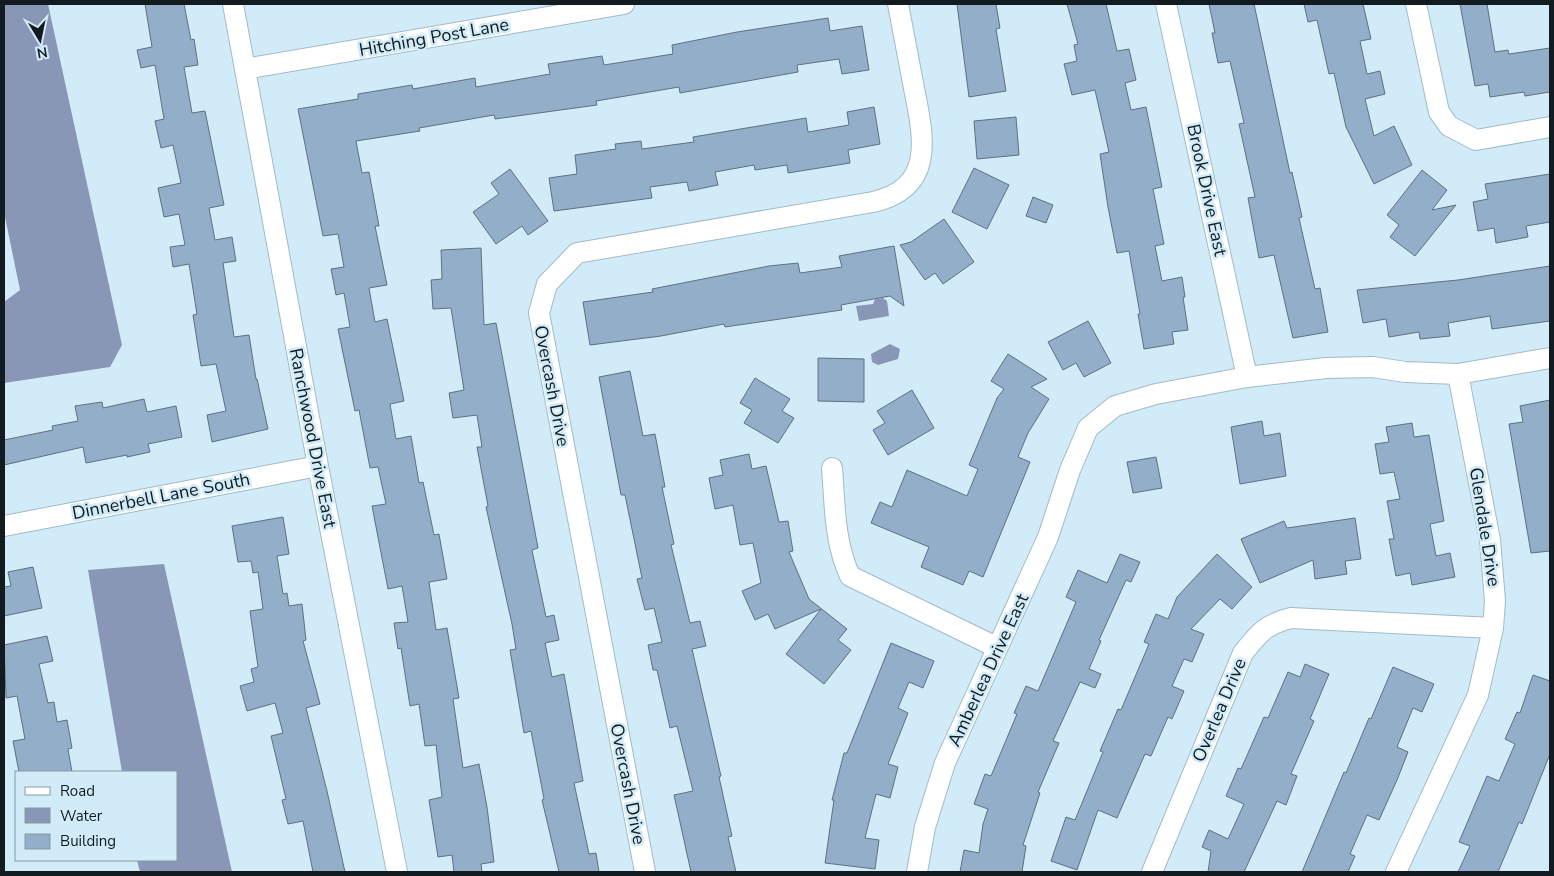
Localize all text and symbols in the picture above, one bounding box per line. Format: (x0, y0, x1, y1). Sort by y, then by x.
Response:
street label: Hitching Post Lane (357, 12, 511, 62)
north arrow (15, 15, 65, 65)
text: N (35, 42, 49, 63)
street label: Brook Drive East (1181, 122, 1233, 259)
street label: Overcash Drive (528, 323, 576, 449)
street label: Ranchwood Drive East (284, 346, 342, 531)
street label: Glendale Drive (1464, 466, 1506, 588)
street label: Dinnerbell Lane South (70, 467, 252, 525)
street label: Amberlea Drive East (942, 589, 1034, 750)
street label: Overlea Drive (1186, 654, 1252, 766)
street label: Overcash Drive (604, 721, 652, 847)
legend (15, 771, 178, 861)
text: Road (60, 781, 95, 801)
text: Water (60, 806, 103, 826)
text: Building (60, 831, 116, 851)

